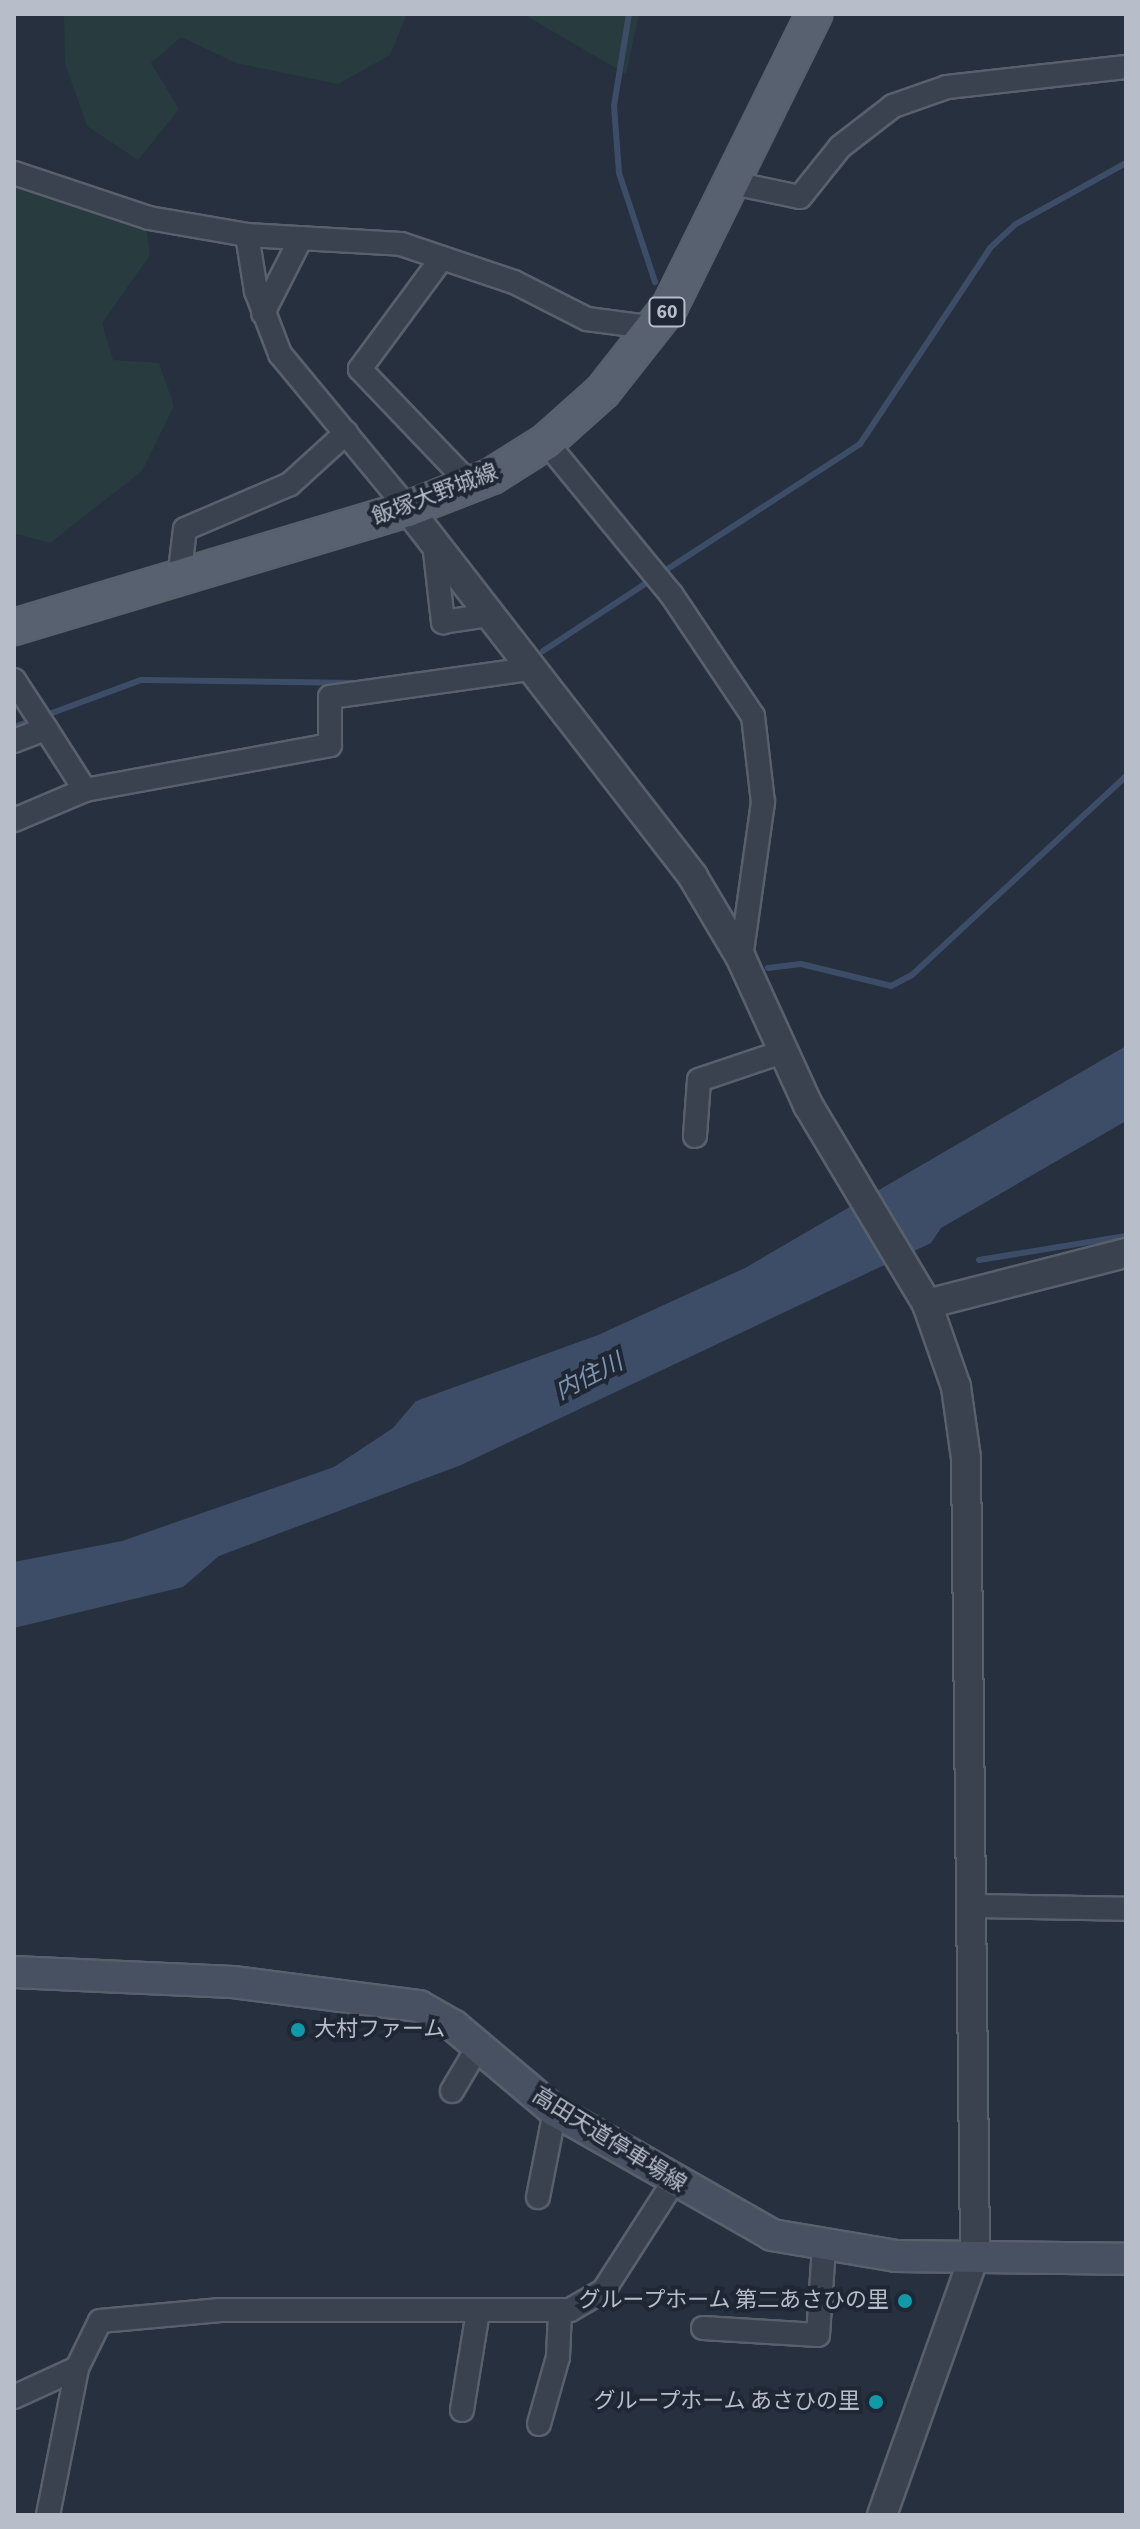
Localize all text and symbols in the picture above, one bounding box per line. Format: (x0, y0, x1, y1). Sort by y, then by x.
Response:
road number: 60 (647, 296, 687, 328)
street label: 飯塚大野城線 (369, 459, 501, 531)
water label: 内住川 (550, 1348, 628, 1406)
place label: 大村ファーム (314, 2017, 446, 2043)
marker: 大村ファーム (289, 2021, 307, 2039)
street label: 高田天道停車場線 (527, 2082, 691, 2198)
place label: グループホーム 第二あさひの里 (577, 2288, 889, 2314)
marker: グループホーム 第二あさひの里 (896, 2292, 914, 2310)
place label: グループホーム あさひの里 (592, 2389, 860, 2415)
marker: グループホーム あさひの里 (867, 2393, 885, 2411)

